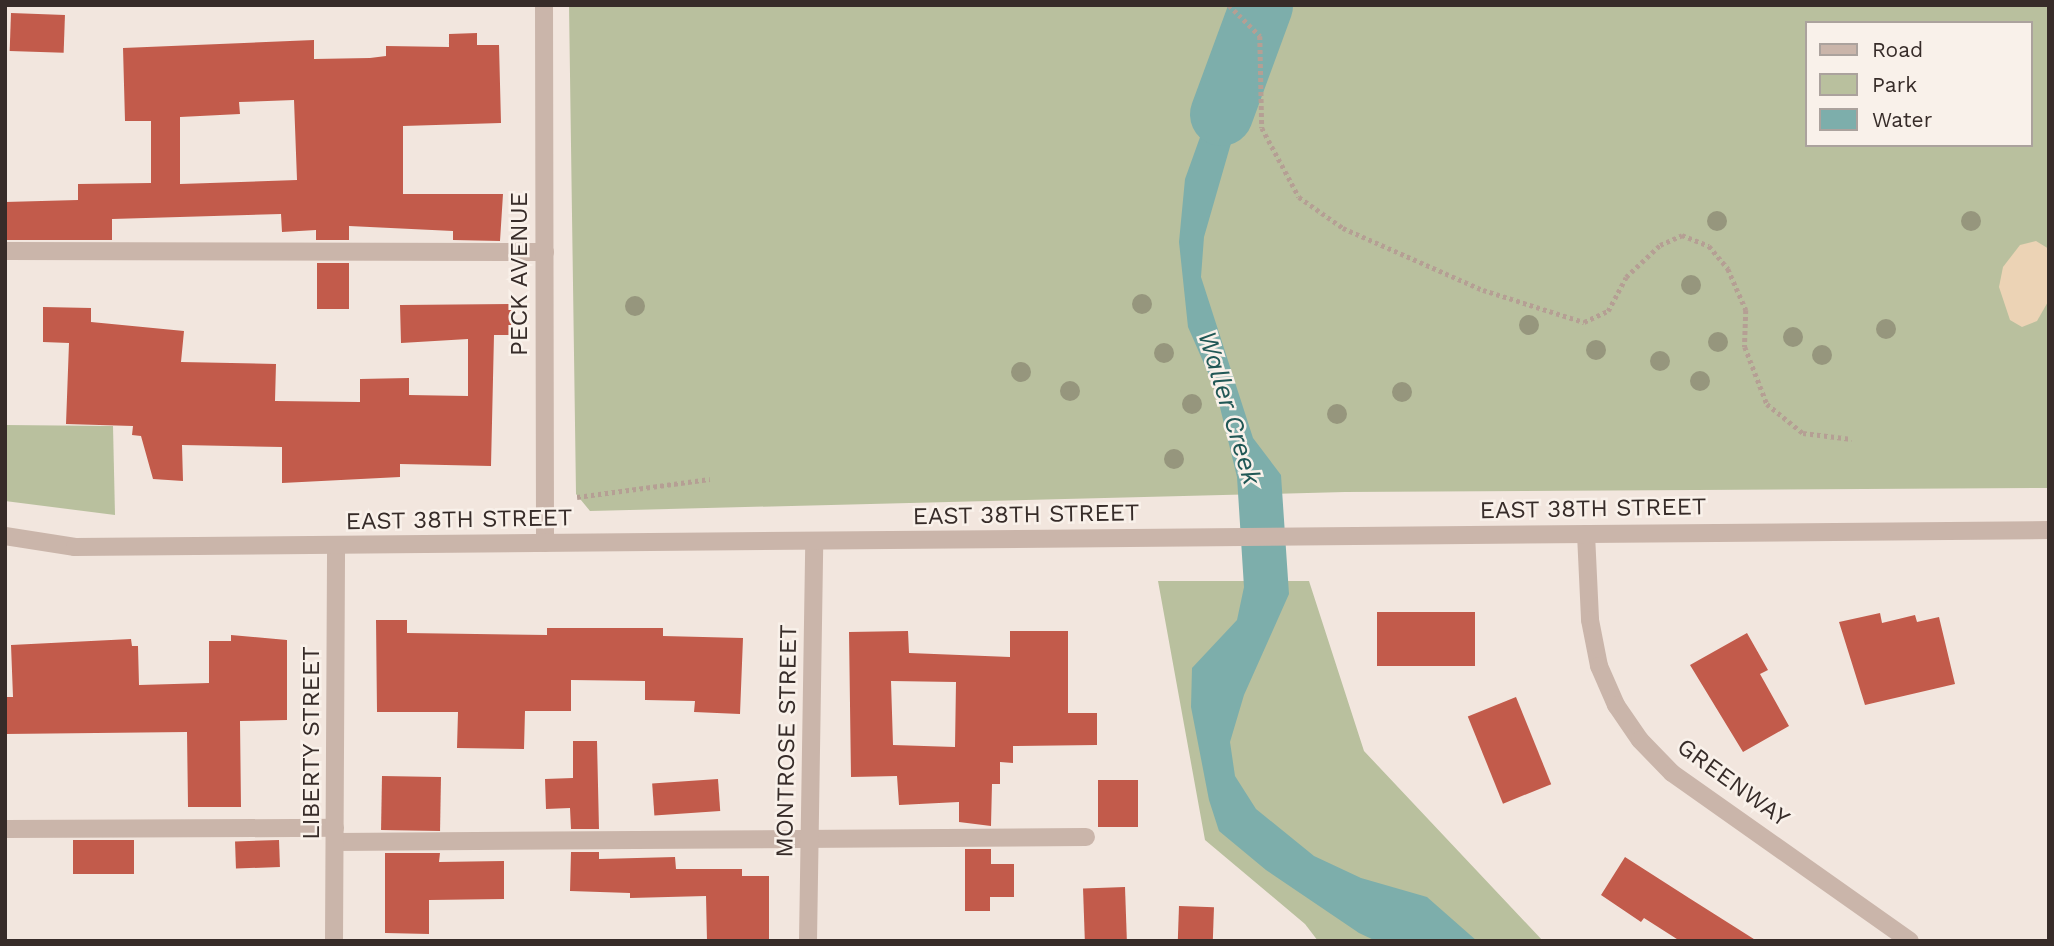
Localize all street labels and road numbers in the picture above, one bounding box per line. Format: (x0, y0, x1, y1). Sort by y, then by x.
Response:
street label: PECK AVENUE (506, 191, 534, 357)
street label: EAST 38TH STREET (1479, 493, 1707, 525)
street label: EAST 38TH STREET (912, 499, 1140, 531)
street label: EAST 38TH STREET (345, 504, 573, 536)
street label: MONTROSE STREET (771, 624, 803, 858)
street label: LIBERTY STREET (298, 646, 326, 840)
street label: GREENWAY (1671, 733, 1795, 833)

